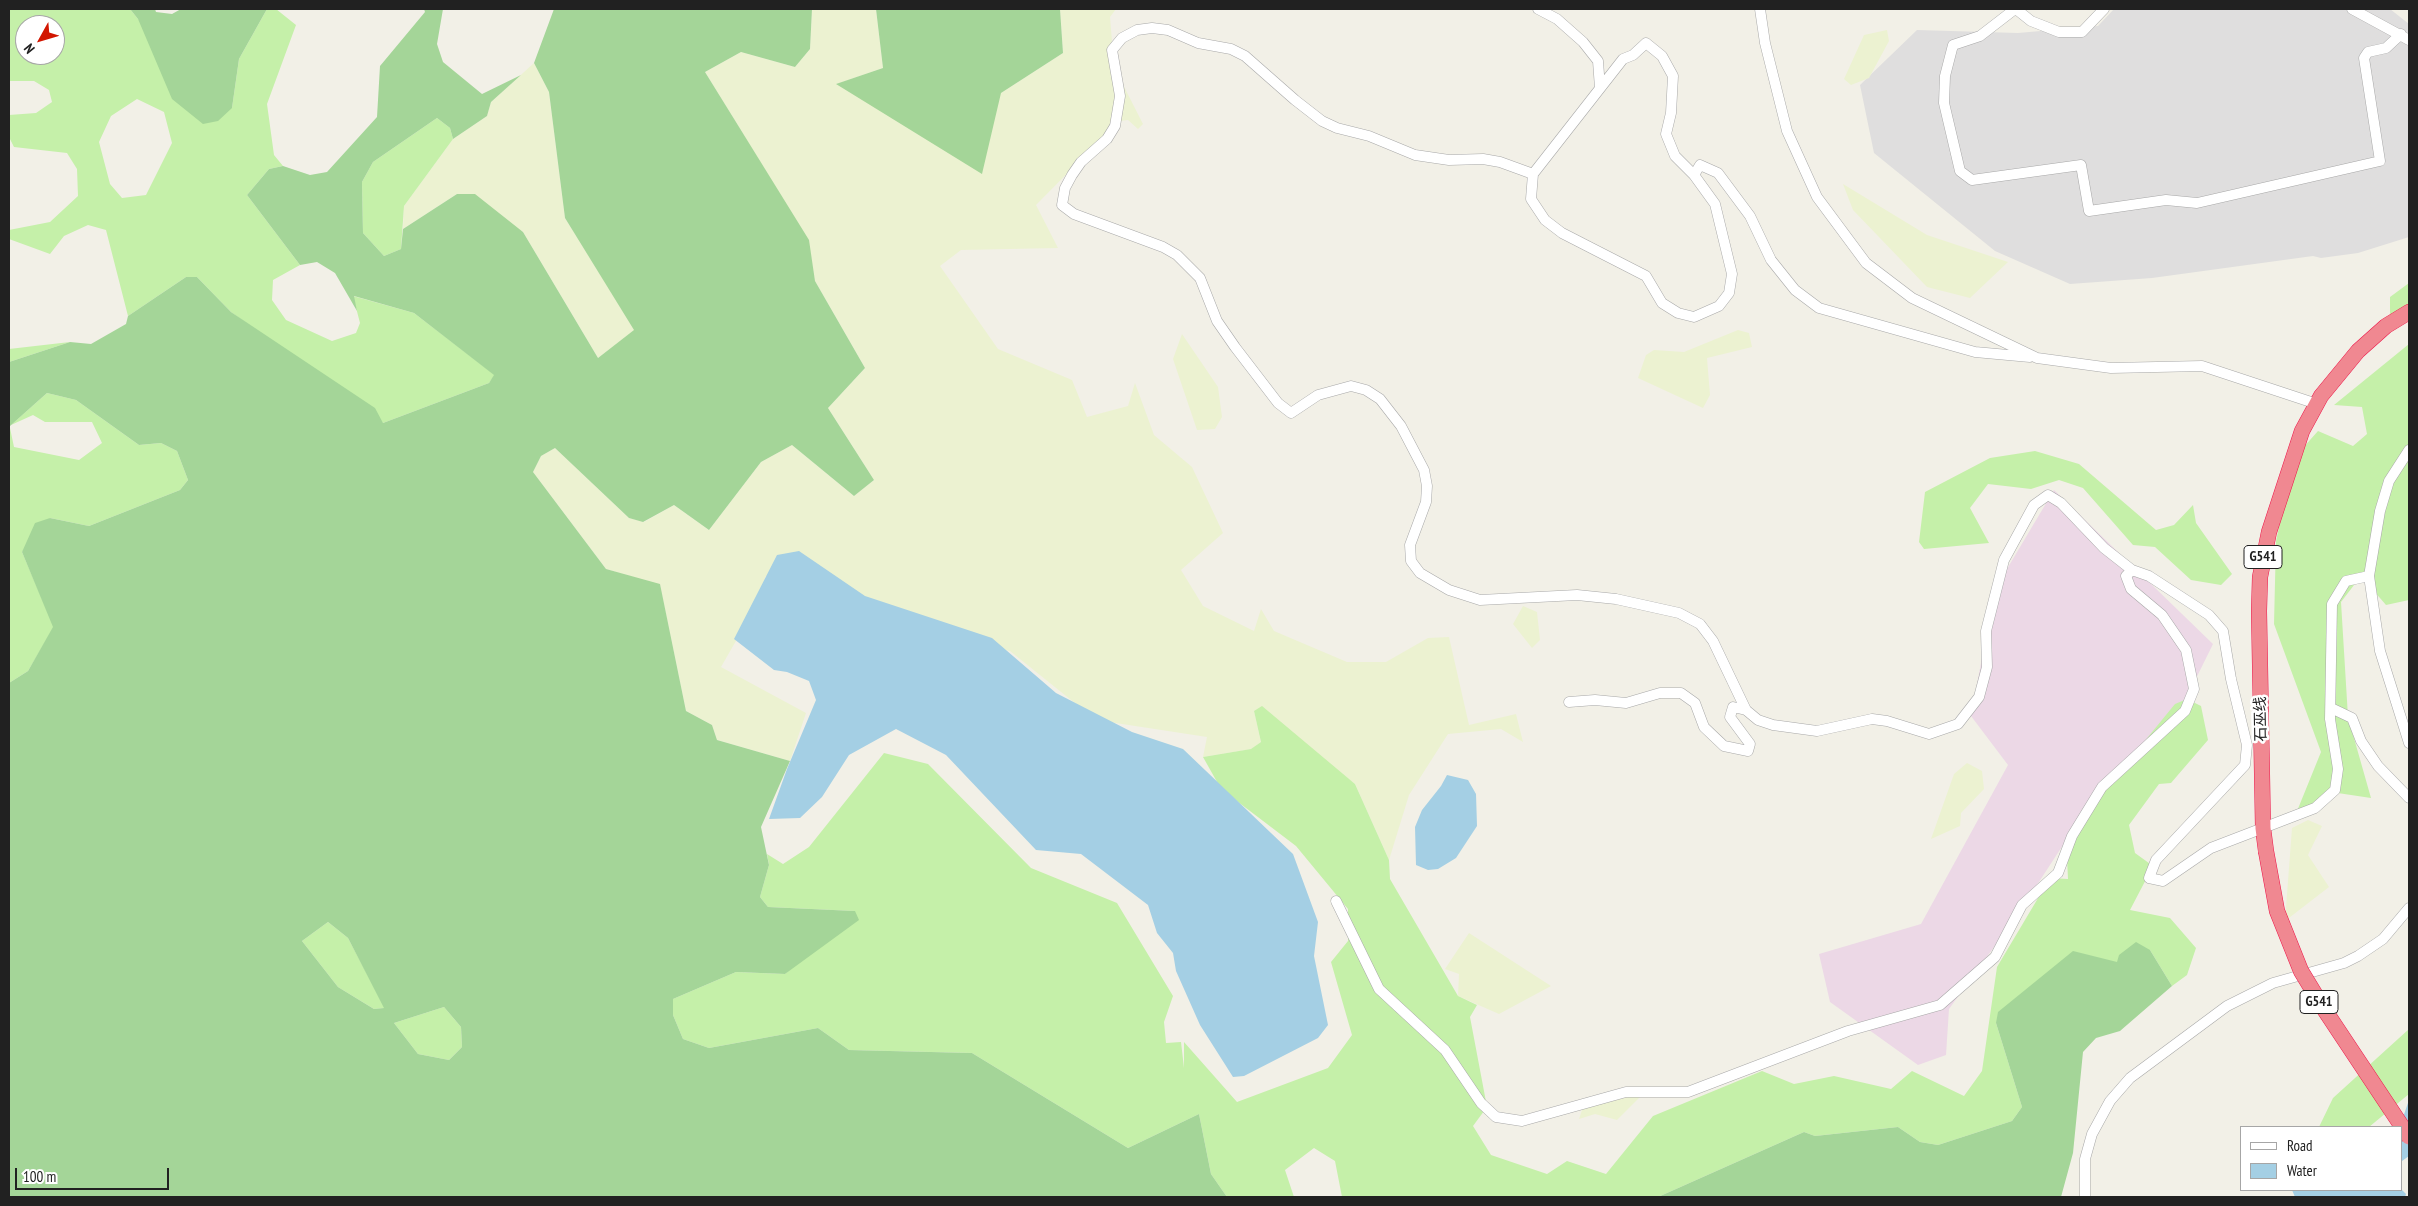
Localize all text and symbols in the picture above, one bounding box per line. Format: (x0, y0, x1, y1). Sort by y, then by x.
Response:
north arrow (15, 15, 65, 65)
text: N (20, 40, 38, 57)
road number: G541 (2244, 546, 2282, 568)
street label: 石巫线 (2252, 696, 2270, 742)
road number: G541 (2300, 990, 2338, 1014)
legend (2240, 1126, 2403, 1191)
text: Road (2287, 1136, 2313, 1155)
scale bar (18, 1158, 171, 1190)
text: Water (2287, 1161, 2317, 1180)
text: 100 m (23, 1167, 56, 1186)

